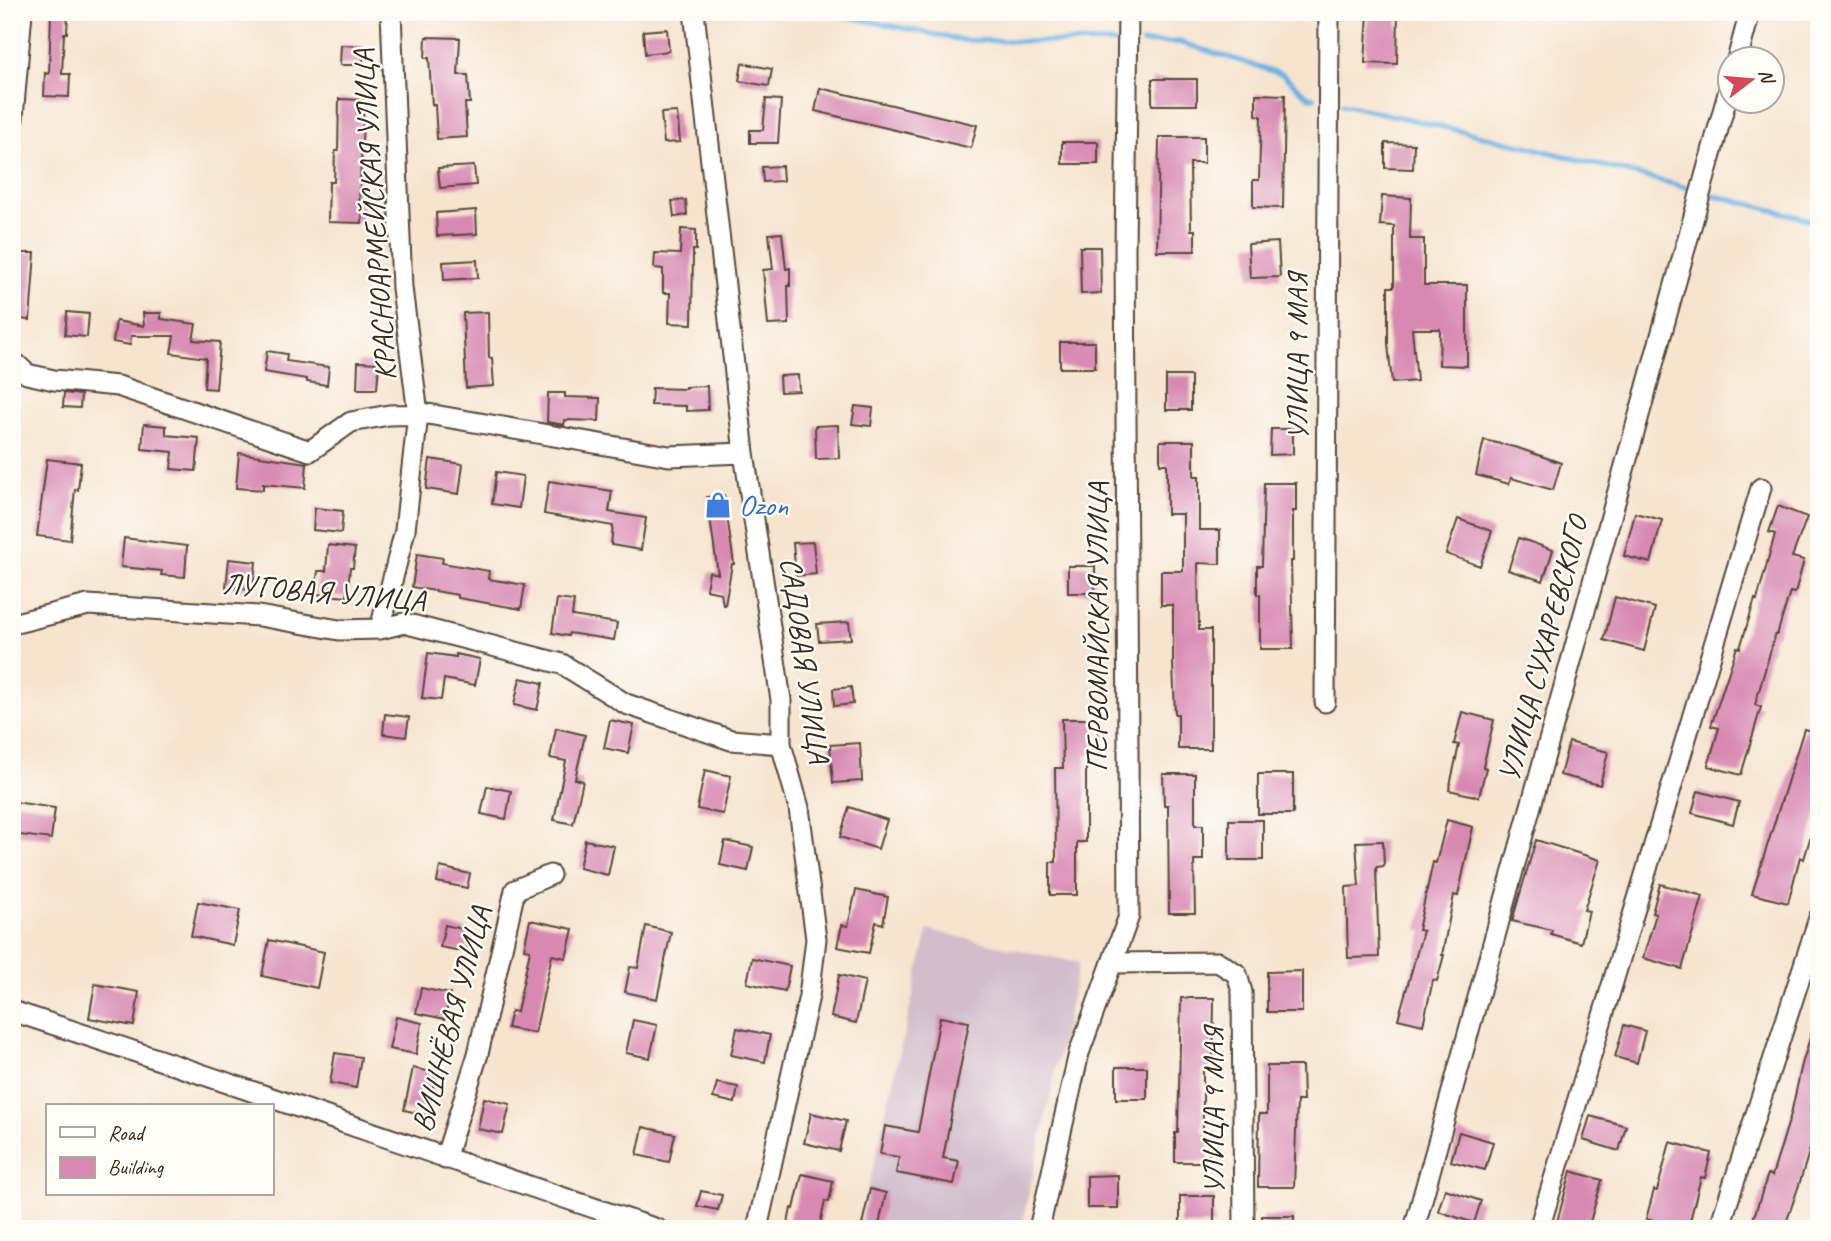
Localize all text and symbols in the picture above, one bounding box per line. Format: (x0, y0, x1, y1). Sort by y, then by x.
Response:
north arrow (1716, 46, 1786, 116)
street label: КРАСНОАРМЕЙСКАЯ УЛИЦА (343, 47, 405, 382)
text: N (1753, 67, 1780, 88)
street label: УЛИЦА 9 МАЯ (1278, 269, 1316, 440)
street label: ПЕРВОМАЙСКАЯ УЛИЦА (1078, 481, 1116, 772)
place label: Ozon (739, 486, 789, 524)
shop icon: Ozon (703, 490, 733, 520)
street label: УЛИЦА СУХАРЕВСКОГО (1489, 509, 1597, 786)
street label: САДОВАЯ УЛИЦА (772, 555, 838, 767)
street label: ЛУГОВАЯ УЛИЦА (221, 564, 429, 620)
street label: ВИШНЁВАЯ УЛИЦА (403, 901, 500, 1136)
street label: УЛИЦА 9 МАЯ (1194, 1023, 1232, 1194)
legend (46, 1104, 273, 1196)
text: Road (108, 1120, 147, 1146)
text: Building (108, 1154, 165, 1180)

